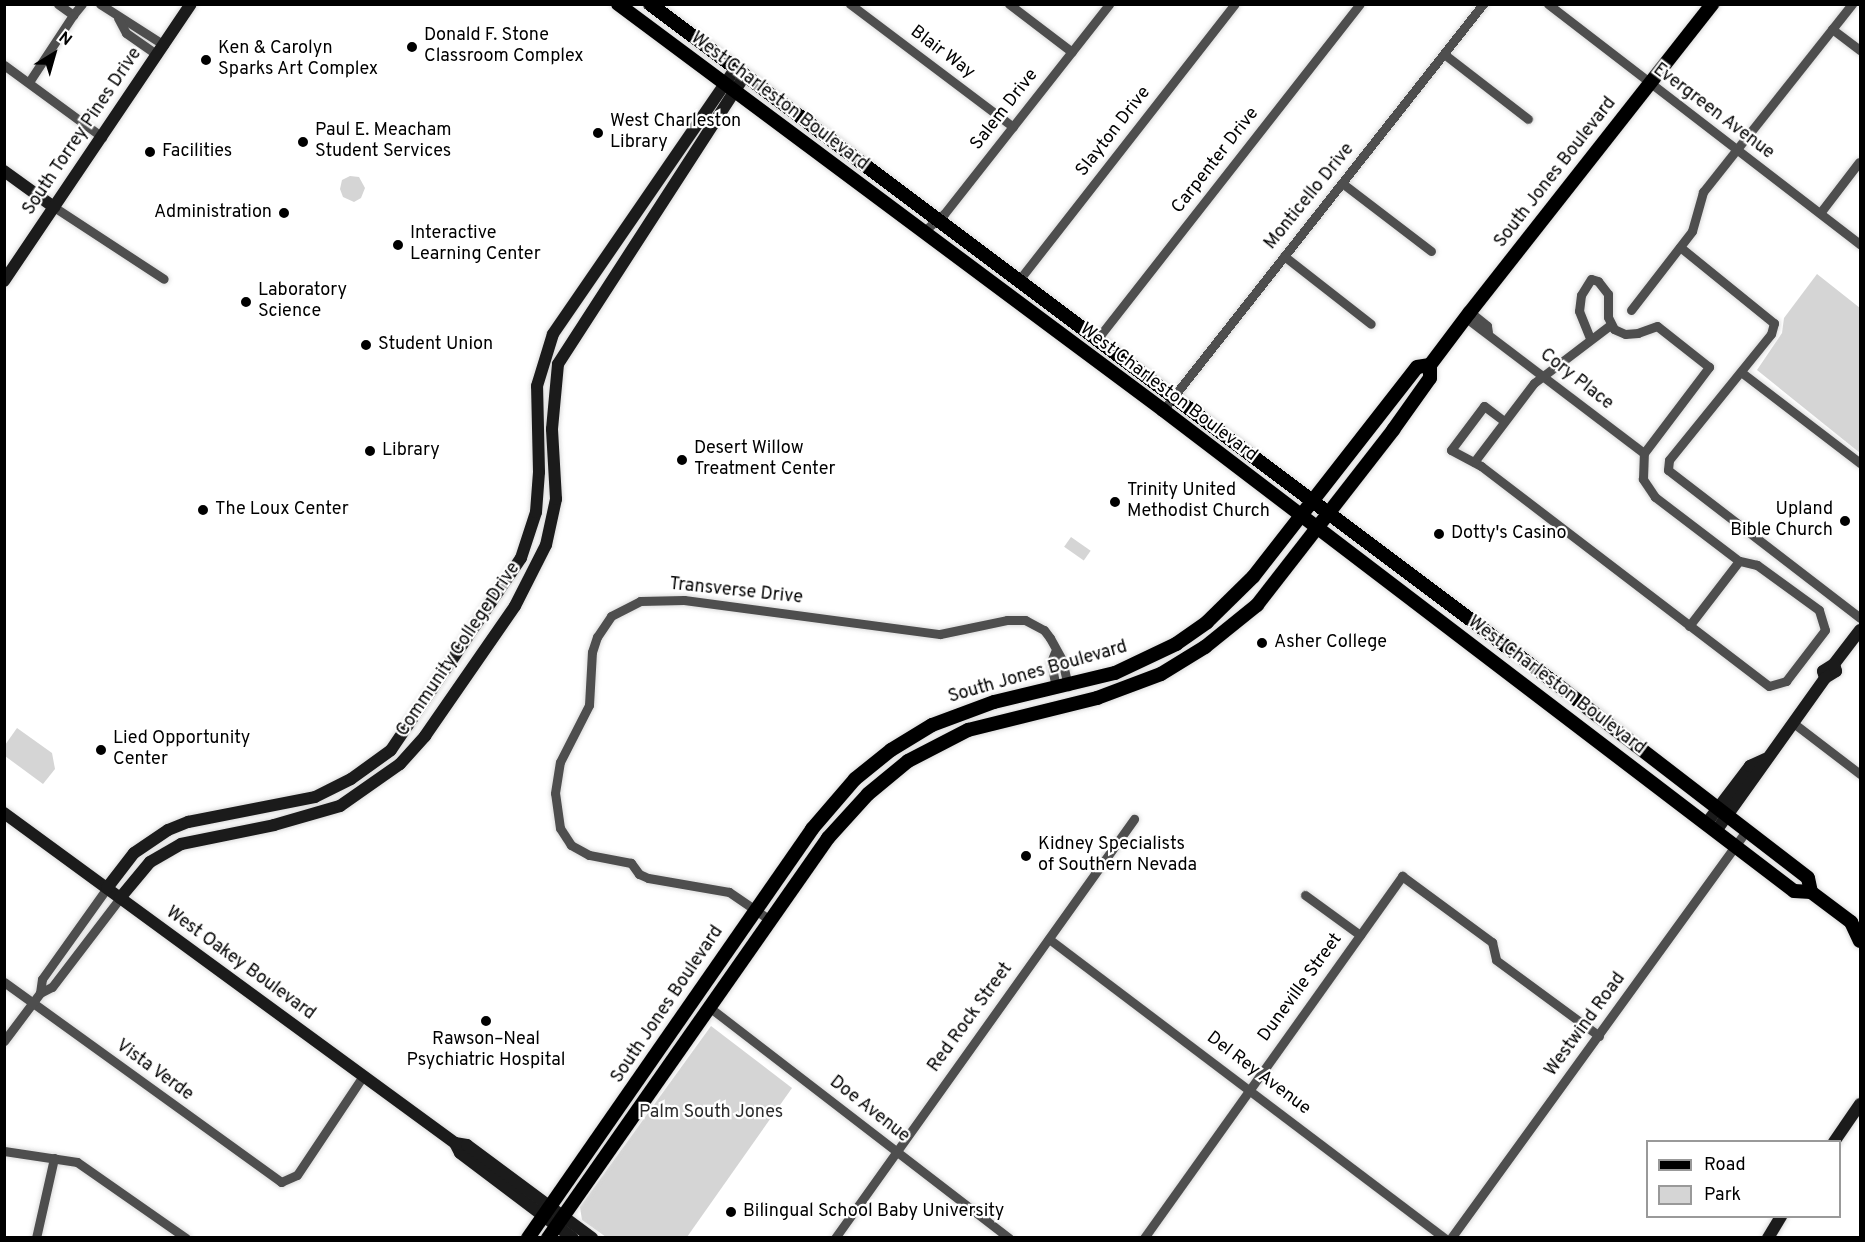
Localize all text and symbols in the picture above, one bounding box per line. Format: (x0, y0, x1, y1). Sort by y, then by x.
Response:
street label: Blair Way (905, 22, 979, 84)
north arrow (24, 24, 84, 84)
place label: Donald F. Stone Classroom Complex (424, 26, 584, 68)
text: N (54, 28, 75, 51)
street label: West Charleston Boulevard (686, 28, 872, 176)
place label: Ken & Carolyn Sparks Art Complex (218, 39, 379, 82)
marker: Donald F. Stone Classroom Complex (405, 40, 419, 54)
street label: South Torrey Pines Drive (19, 44, 147, 220)
marker: Ken & Carolyn Sparks Art Complex (199, 53, 213, 67)
street label: Evergreen Avenue (1648, 59, 1778, 165)
street label: Salem Drive (967, 65, 1043, 155)
street label: Slayton Drive (1072, 83, 1156, 181)
street label: South Jones Boulevard (1490, 93, 1622, 253)
street label: Carpenter Drive (1168, 104, 1264, 218)
place label: West Charleston Library (610, 112, 741, 154)
place label: Paul E. Meacham Student Services (315, 121, 452, 164)
marker: West Charleston Library (591, 126, 605, 140)
marker: Paul E. Meacham Student Services (296, 135, 310, 149)
street label: Monticello Drive (1261, 139, 1359, 255)
place label: Facilities (162, 141, 232, 163)
marker: Facilities (143, 145, 157, 159)
place label: Administration (154, 202, 272, 224)
marker: Administration (277, 206, 291, 220)
place label: Interactive Learning Center (410, 224, 541, 266)
marker: Interactive Learning Center (391, 238, 405, 252)
place label: Laboratory Science (258, 281, 347, 324)
marker: Laboratory Science (239, 295, 253, 309)
street label: West Charleston Boulevard (1075, 319, 1261, 467)
place label: Student Union (378, 334, 493, 356)
marker: Student Union (359, 338, 373, 352)
street label: Cory Place (1535, 345, 1617, 415)
place label: Desert Willow Treatment Center (694, 439, 836, 482)
place label: Library (382, 440, 440, 462)
marker: Library (363, 444, 377, 458)
marker: Desert Willow Treatment Center (675, 453, 689, 467)
place label: Trinity United Methodist Church (1127, 481, 1270, 524)
marker: Trinity United Methodist Church (1108, 495, 1122, 509)
place label: The Loux Center (215, 499, 349, 521)
place label: Upland Bible Church (1730, 500, 1833, 542)
marker: The Loux Center (196, 503, 210, 517)
marker: Upland Bible Church (1838, 514, 1852, 528)
place label: Dotty's Casino (1451, 523, 1567, 545)
marker: Dotty's Casino (1432, 527, 1446, 541)
street label: Community College Drive (393, 559, 525, 741)
street label: Transverse Drive (668, 574, 804, 610)
street label: West Charleston Boulevard (1463, 612, 1649, 760)
place label: Asher College (1274, 632, 1387, 654)
marker: Asher College (1255, 636, 1269, 650)
street label: South Jones Boulevard (946, 637, 1130, 709)
place label: Lied Opportunity Center (113, 729, 250, 771)
marker: Lied Opportunity Center (94, 743, 108, 757)
place label: Kidney Specialists of Southern Nevada (1038, 835, 1197, 878)
marker: Kidney Specialists of Southern Nevada (1019, 849, 1033, 863)
street label: West Oakey Boulevard (161, 903, 319, 1025)
street label: South Jones Boulevard (607, 922, 729, 1088)
street label: Duneville Street (1254, 929, 1348, 1047)
street label: Red Rock Street (924, 959, 1018, 1077)
street label: Westwind Road (1541, 969, 1631, 1081)
marker: Rawson–Neal Psychiatric Hospital (479, 1014, 493, 1028)
street label: Del Rey Avenue (1201, 1028, 1315, 1120)
place label: Rawson–Neal Psychiatric Hospital (407, 1030, 565, 1072)
street label: Vista Verde (111, 1035, 197, 1107)
street label: Doe Avenue (824, 1072, 914, 1148)
park label: Palm South Jones (639, 1102, 783, 1124)
legend (1646, 1140, 1841, 1218)
text: Road (1704, 1154, 1746, 1177)
text: Park (1704, 1184, 1741, 1207)
place label: Bilingual School Baby University (743, 1201, 1004, 1223)
marker: Bilingual School Baby University (724, 1205, 738, 1219)

